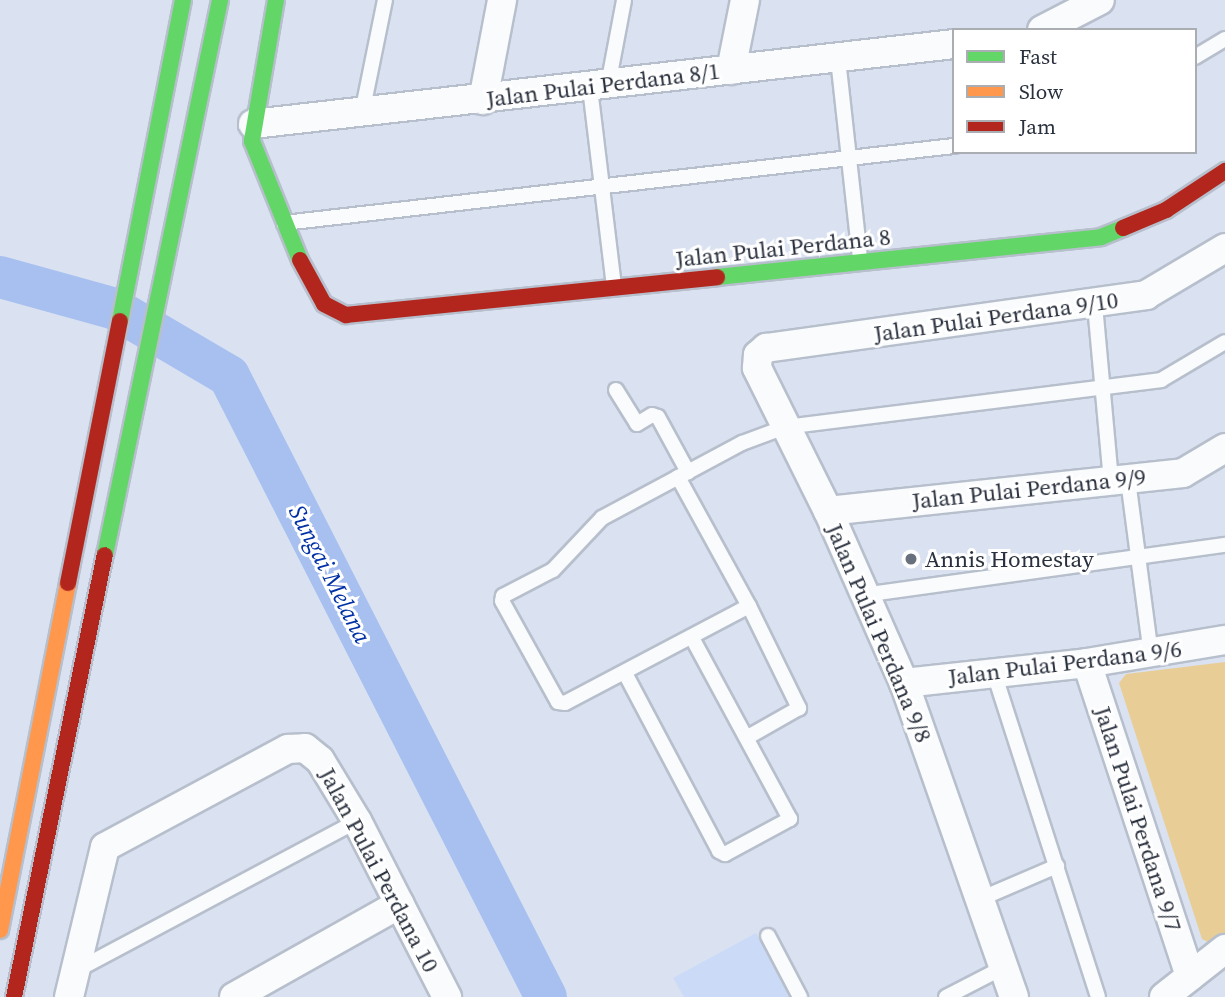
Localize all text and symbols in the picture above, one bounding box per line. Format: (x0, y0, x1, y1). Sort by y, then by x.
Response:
legend (952, 28, 1197, 154)
text: Fast (1019, 42, 1057, 71)
street label: Jalan Pulai Perdana 8/1 (485, 57, 721, 113)
text: Slow (1019, 77, 1063, 106)
text: Jam (1019, 112, 1056, 141)
street label: Jalan Pulai Perdana 8 (674, 223, 892, 273)
street label: Jalan Pulai Perdana 9/10 (872, 286, 1120, 348)
street label: Jalan Pulai Perdana 9/9 (911, 463, 1147, 515)
water label: Sungai Melana (283, 500, 377, 648)
street label: Jalan Pulai Perdana 9/8 (820, 519, 938, 747)
place label: Annis Homestay (925, 545, 1094, 573)
marker: Annis Homestay (903, 551, 919, 567)
street label: Jalan Pulai Perdana 9/6 (947, 635, 1183, 691)
street label: Jalan Pulai Perdana 9/7 (1089, 703, 1187, 935)
street label: Jalan Pulai Perdana 10 (313, 763, 445, 977)

